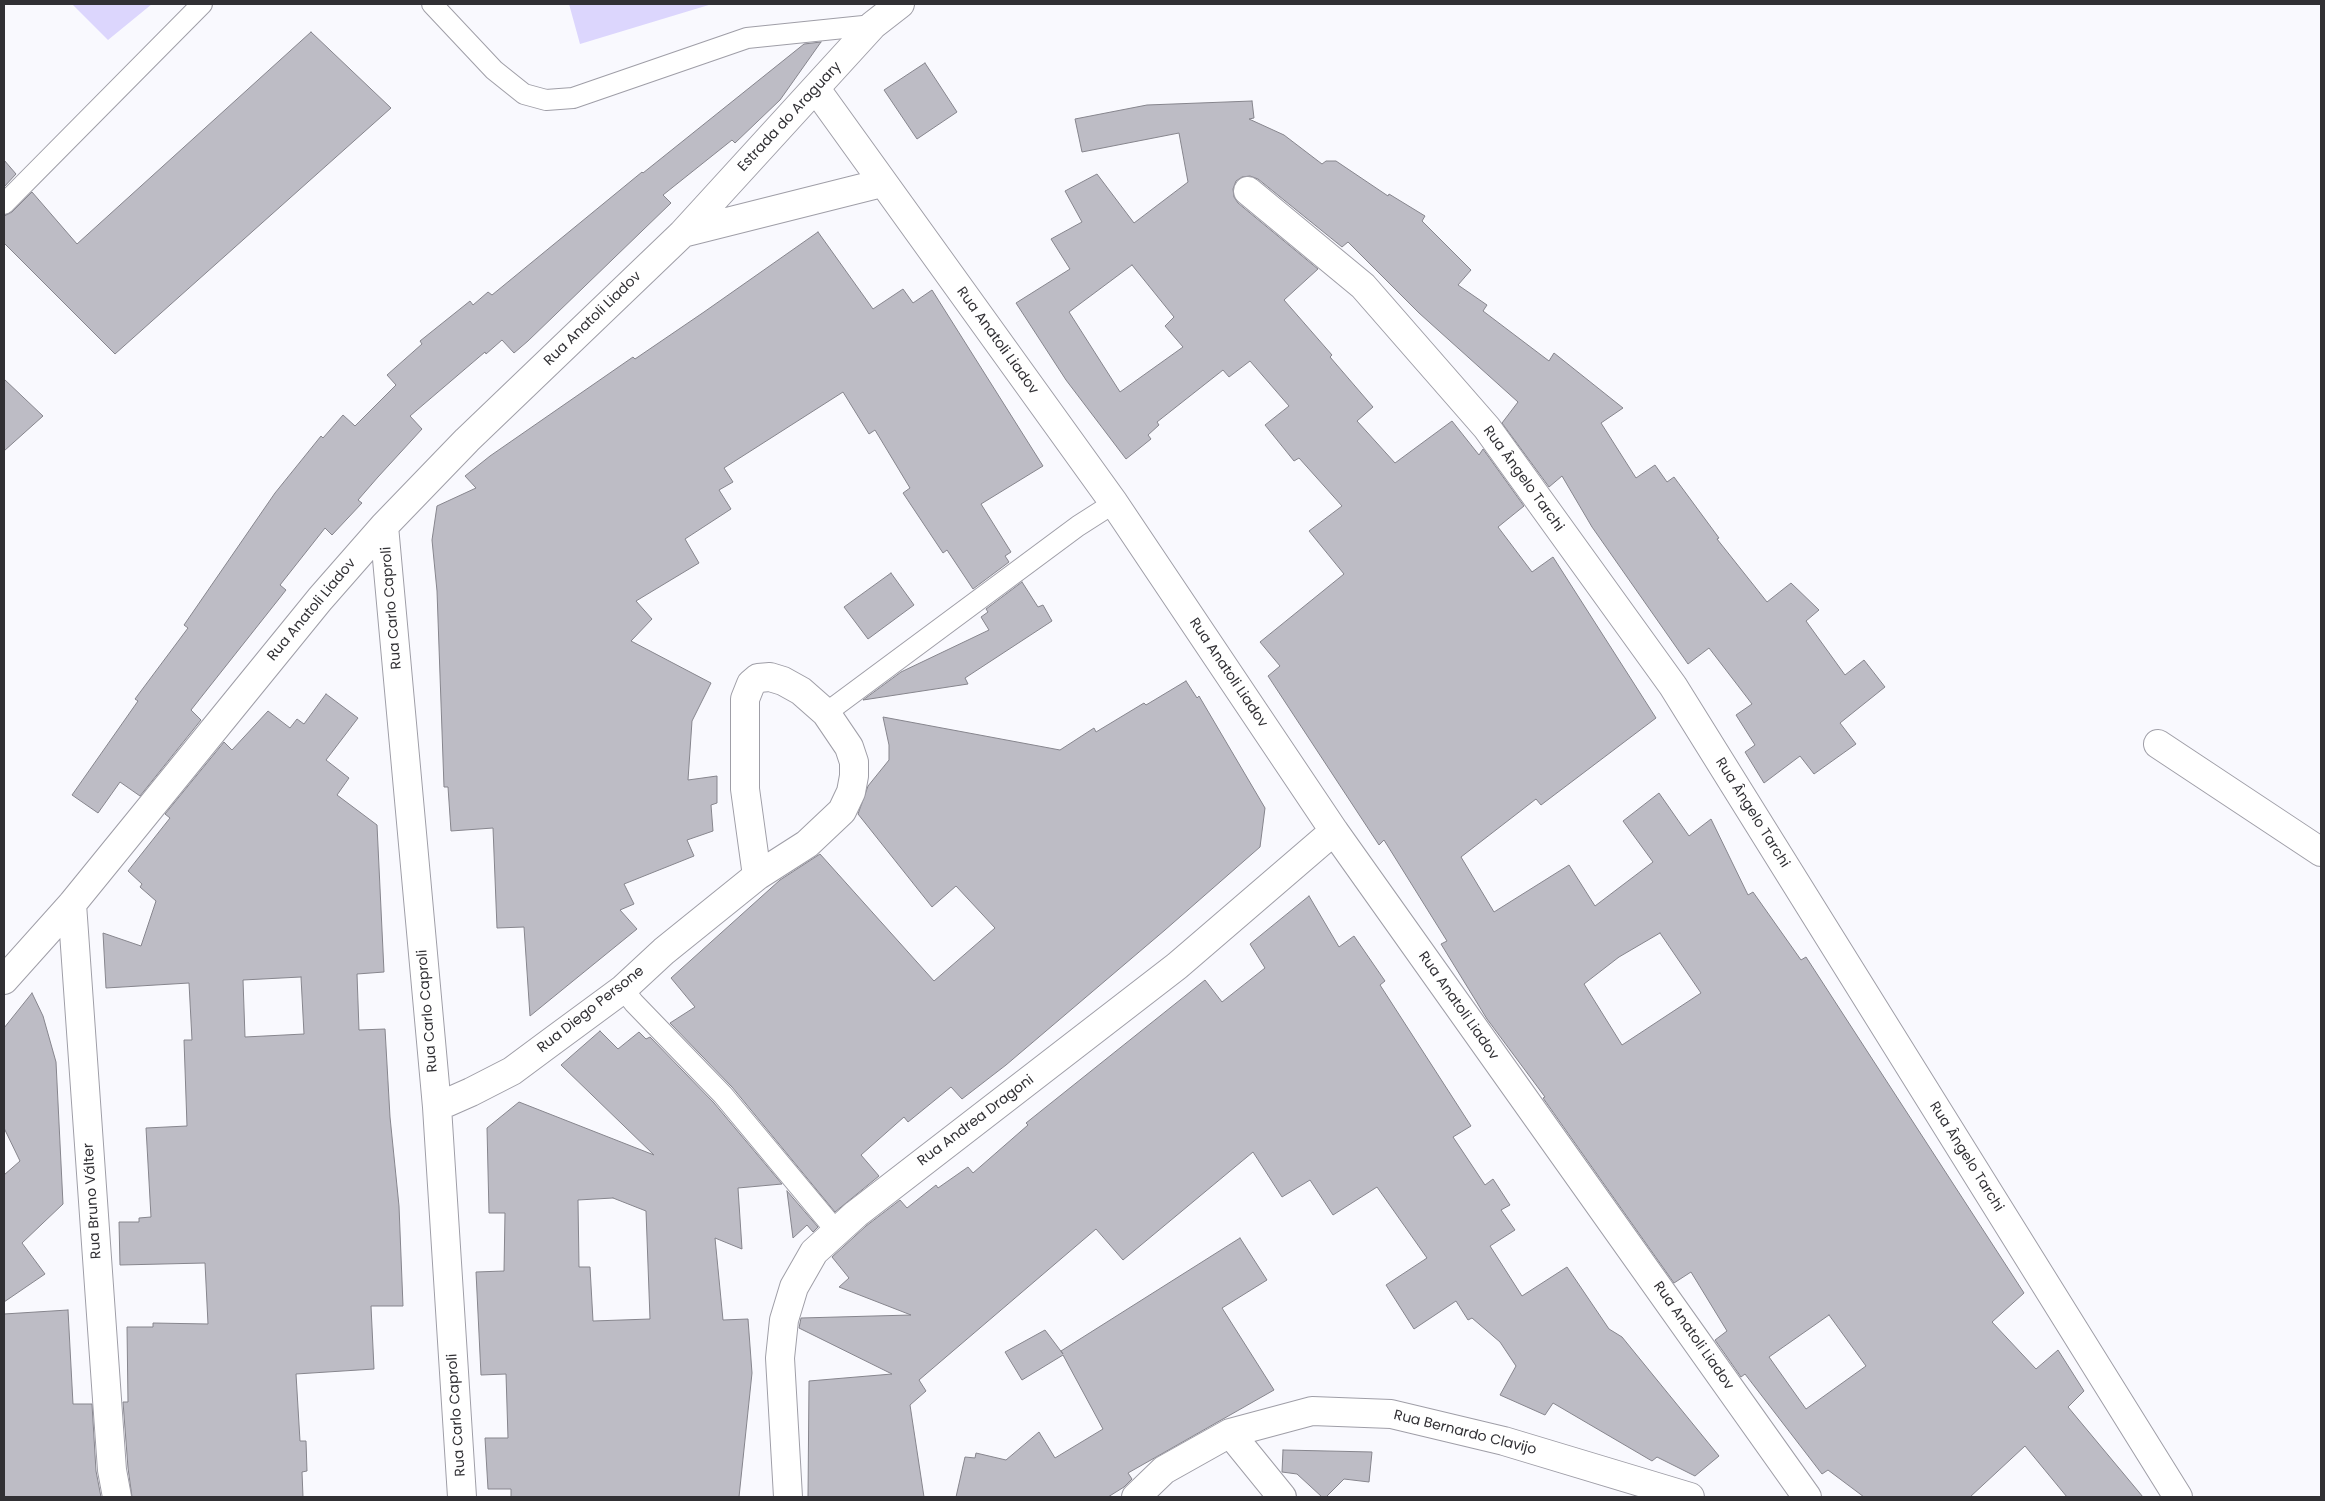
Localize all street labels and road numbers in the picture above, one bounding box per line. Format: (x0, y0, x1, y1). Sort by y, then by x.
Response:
street label: Estrada do Araguary (735, 59, 845, 175)
street label: Rua Anatoli Liadov (541, 268, 645, 370)
street label: Rua Anatoli Liadov (952, 284, 1042, 398)
street label: Rua Ângelo Tarchi (1479, 423, 1567, 535)
street label: Rua Carlo Caproli (378, 546, 406, 670)
street label: Rua Anatoli Liadov (264, 555, 360, 665)
street label: Rua Anatoli Liadov (1185, 615, 1271, 731)
street label: Rua Ângelo Tarchi (1711, 755, 1793, 871)
street label: Rua Carlo Caproli (414, 949, 442, 1073)
street label: Rua Anatoli Liadov (1414, 949, 1502, 1063)
street label: Rua Diego Persone (534, 963, 648, 1057)
street label: Rua Andrea Dragoni (915, 1072, 1037, 1170)
street label: Rua Ângelo Tarchi (1925, 1099, 2007, 1215)
street label: Rua Bruno Válter (81, 1142, 105, 1260)
street label: Rua Anatoli Liadov (1649, 1279, 1737, 1393)
street label: Rua Carlo Caproli (444, 1353, 470, 1477)
street label: Rua Bernardo Clavijo (1392, 1407, 1538, 1459)

